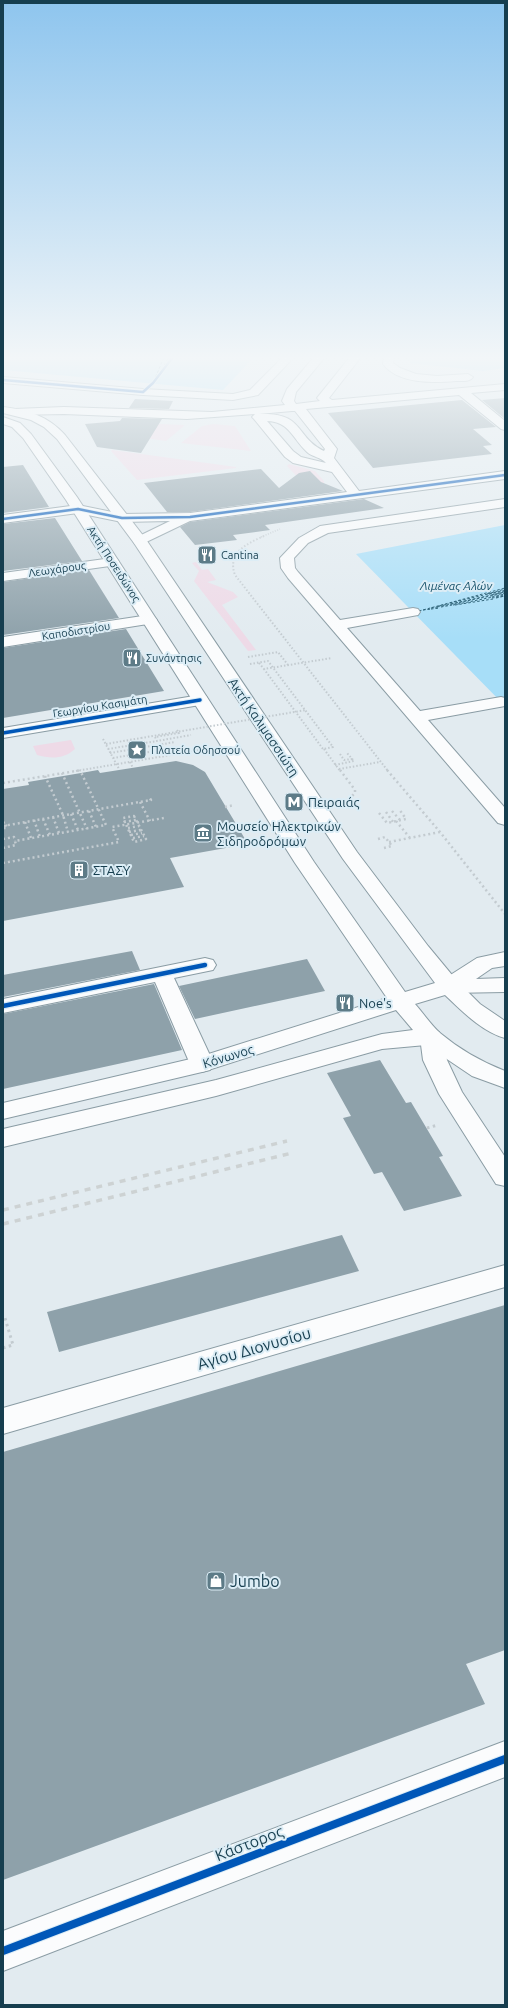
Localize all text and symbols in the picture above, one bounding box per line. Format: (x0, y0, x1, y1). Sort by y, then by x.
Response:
street label: Ακτή Ποσειδώνος (84, 524, 143, 605)
restaurant icon: Cantina (196, 544, 218, 566)
place label: Cantina (221, 549, 259, 561)
street label: Λεωχάρους (28, 559, 87, 580)
water label: Λιμένας Αλών (419, 579, 493, 593)
street label: Καποδιστρίου (41, 620, 111, 642)
restaurant icon: Συνάντησις (121, 647, 143, 669)
place label: Συνάντησις (146, 652, 201, 665)
street label: Ακτή Καλιμασσιώτη (226, 675, 302, 779)
street label: Γεωργίου Κασιμάτη (52, 693, 148, 719)
place icon: Πλατεία Οδησσού (126, 739, 148, 761)
place label: Πλατεία Οδησσού (151, 744, 240, 756)
metro station icon: Πειραιάς (283, 791, 305, 813)
place label: Πειραιάς (308, 795, 359, 810)
place label: Μουσείο Ηλεκτρικών Σιδηροδρόμων (217, 819, 342, 848)
museum icon: Μουσείο Ηλεκτρικών Σιδηροδρόμων (192, 822, 214, 844)
building icon: ΣΤΑΣΥ (68, 859, 90, 881)
place label: ΣΤΑΣΥ (93, 863, 131, 877)
restaurant icon: Noe's (334, 992, 356, 1014)
place label: Noe's (359, 996, 392, 1010)
street label: Κόνωνος (201, 1042, 255, 1071)
street label: Αγίου Διονυσίου (195, 1323, 313, 1373)
shop icon: Jumbo (205, 1570, 227, 1592)
place label: Jumbo (230, 1572, 280, 1590)
street label: Κάστορος (212, 1822, 286, 1865)

